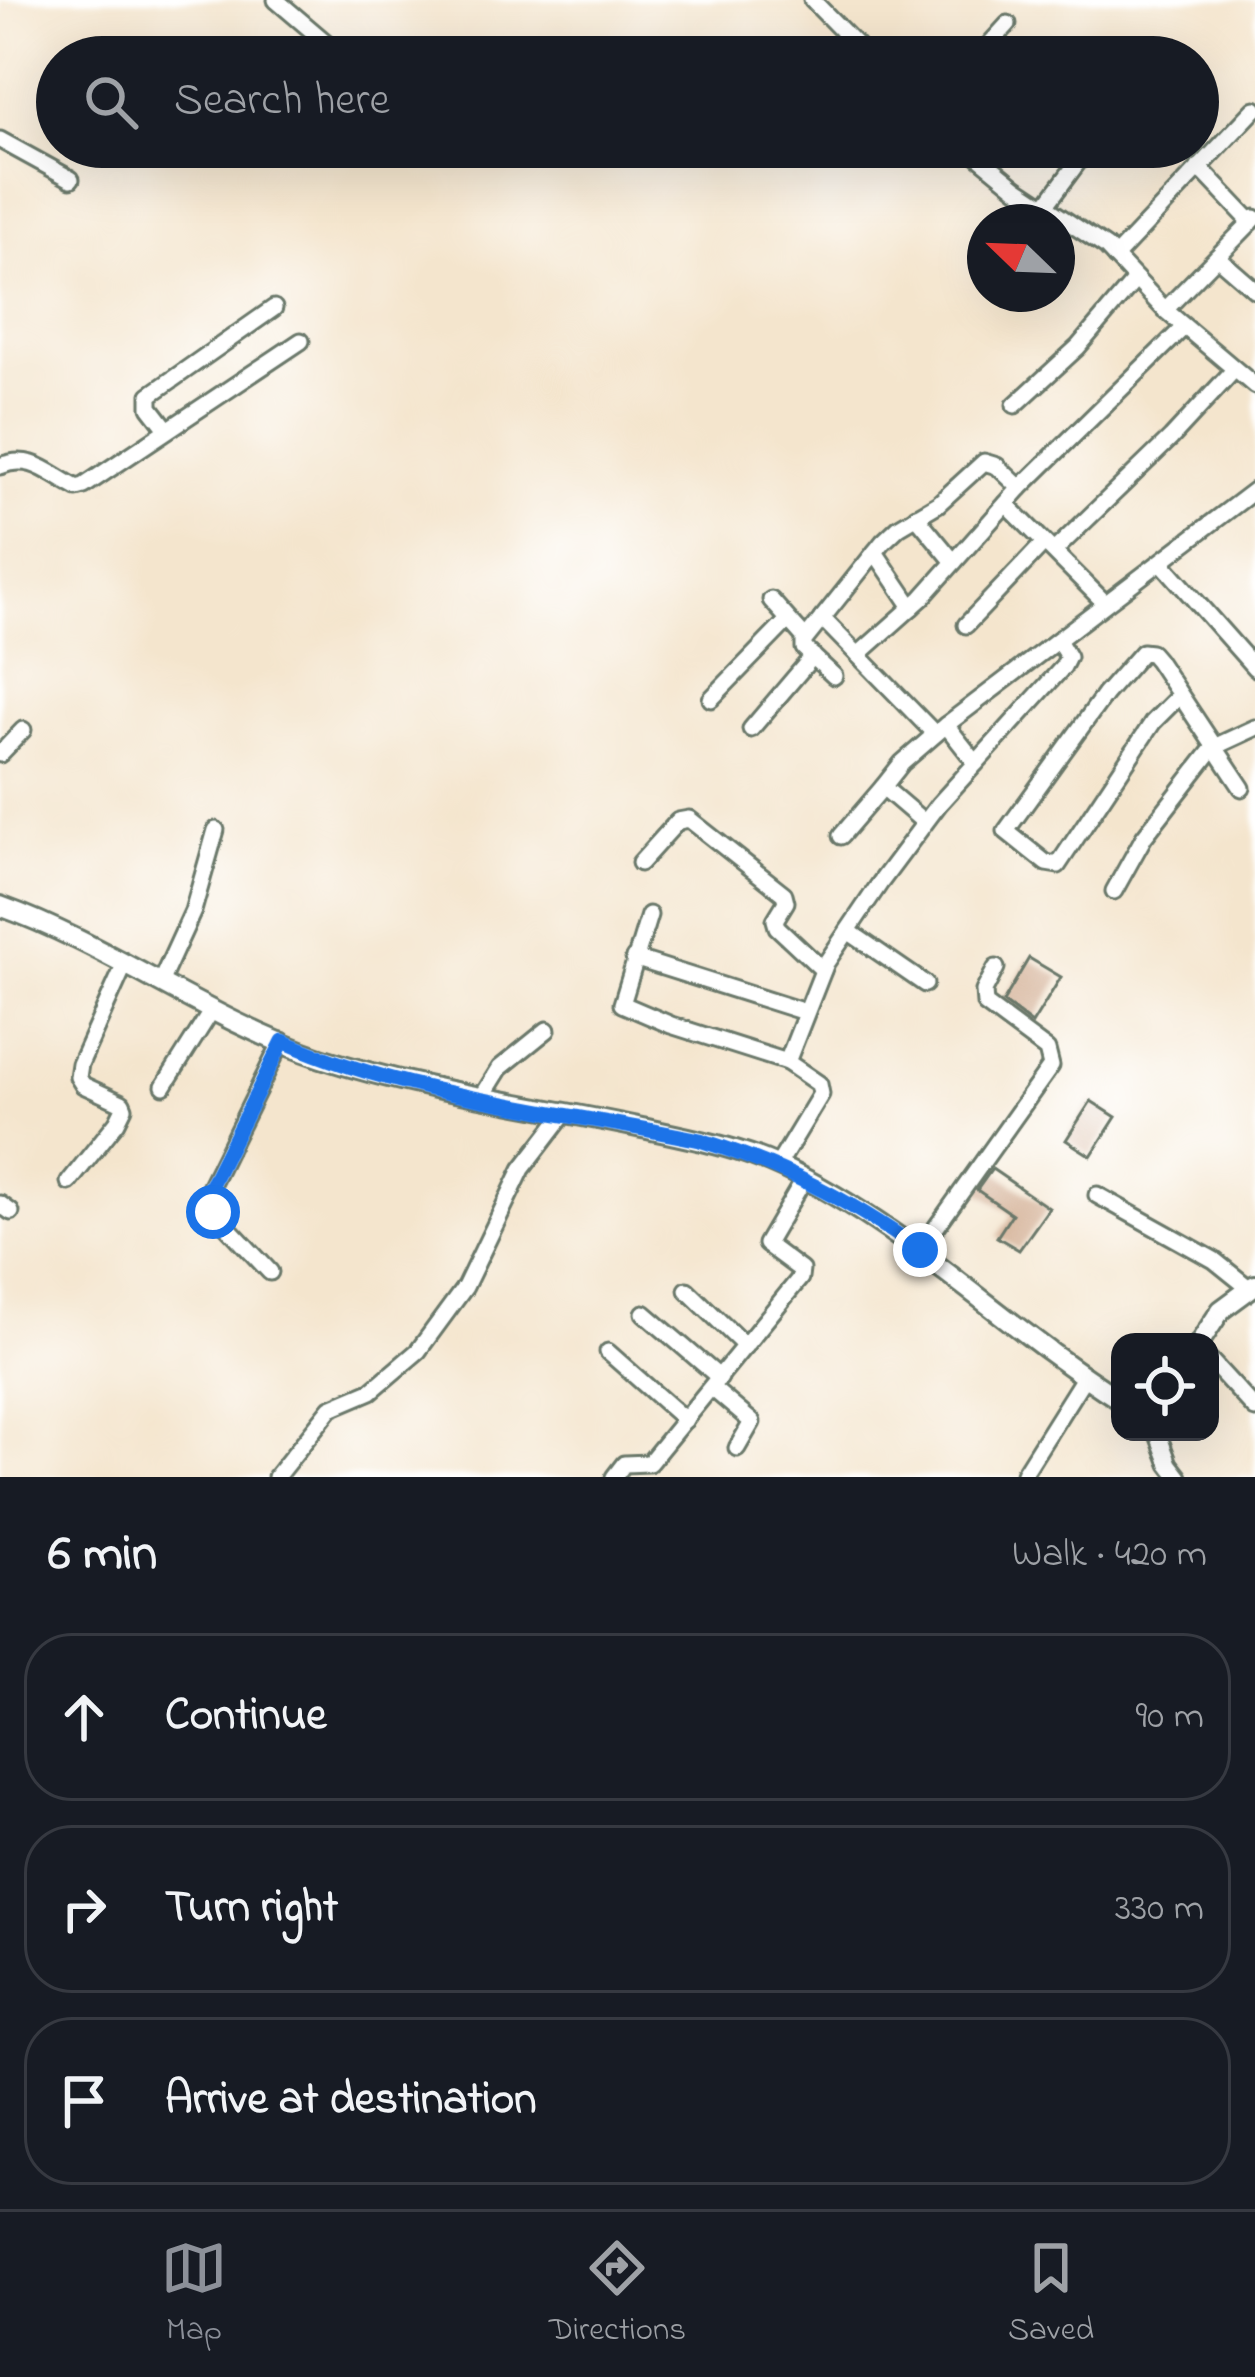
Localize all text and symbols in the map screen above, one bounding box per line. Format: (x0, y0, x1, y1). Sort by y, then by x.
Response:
search box (36, 36, 1219, 168)
icon: search (78, 69, 144, 135)
text: Search here (174, 69, 390, 135)
north arrow (967, 204, 1075, 312)
route start (186, 1185, 240, 1239)
route end (893, 1223, 947, 1277)
map controls (1111, 1333, 1219, 1441)
button: locate (1111, 1333, 1219, 1441)
text: 6 min (48, 1518, 157, 1593)
text: Walk · 420 m (1012, 1527, 1207, 1584)
icon: ahead (51, 1684, 117, 1750)
text: Continue (165, 1684, 326, 1750)
text: 90 m (1135, 1689, 1204, 1746)
icon: right (51, 1876, 117, 1942)
text: Turn right (165, 1876, 338, 1942)
text: 330 m (1115, 1881, 1204, 1938)
icon: arrive (51, 2068, 117, 2134)
text: Arrive at destination (165, 2068, 536, 2134)
tab: Map (161, 2235, 227, 2355)
tab: Directions (549, 2235, 686, 2355)
tab: Saved (1008, 2235, 1094, 2355)

